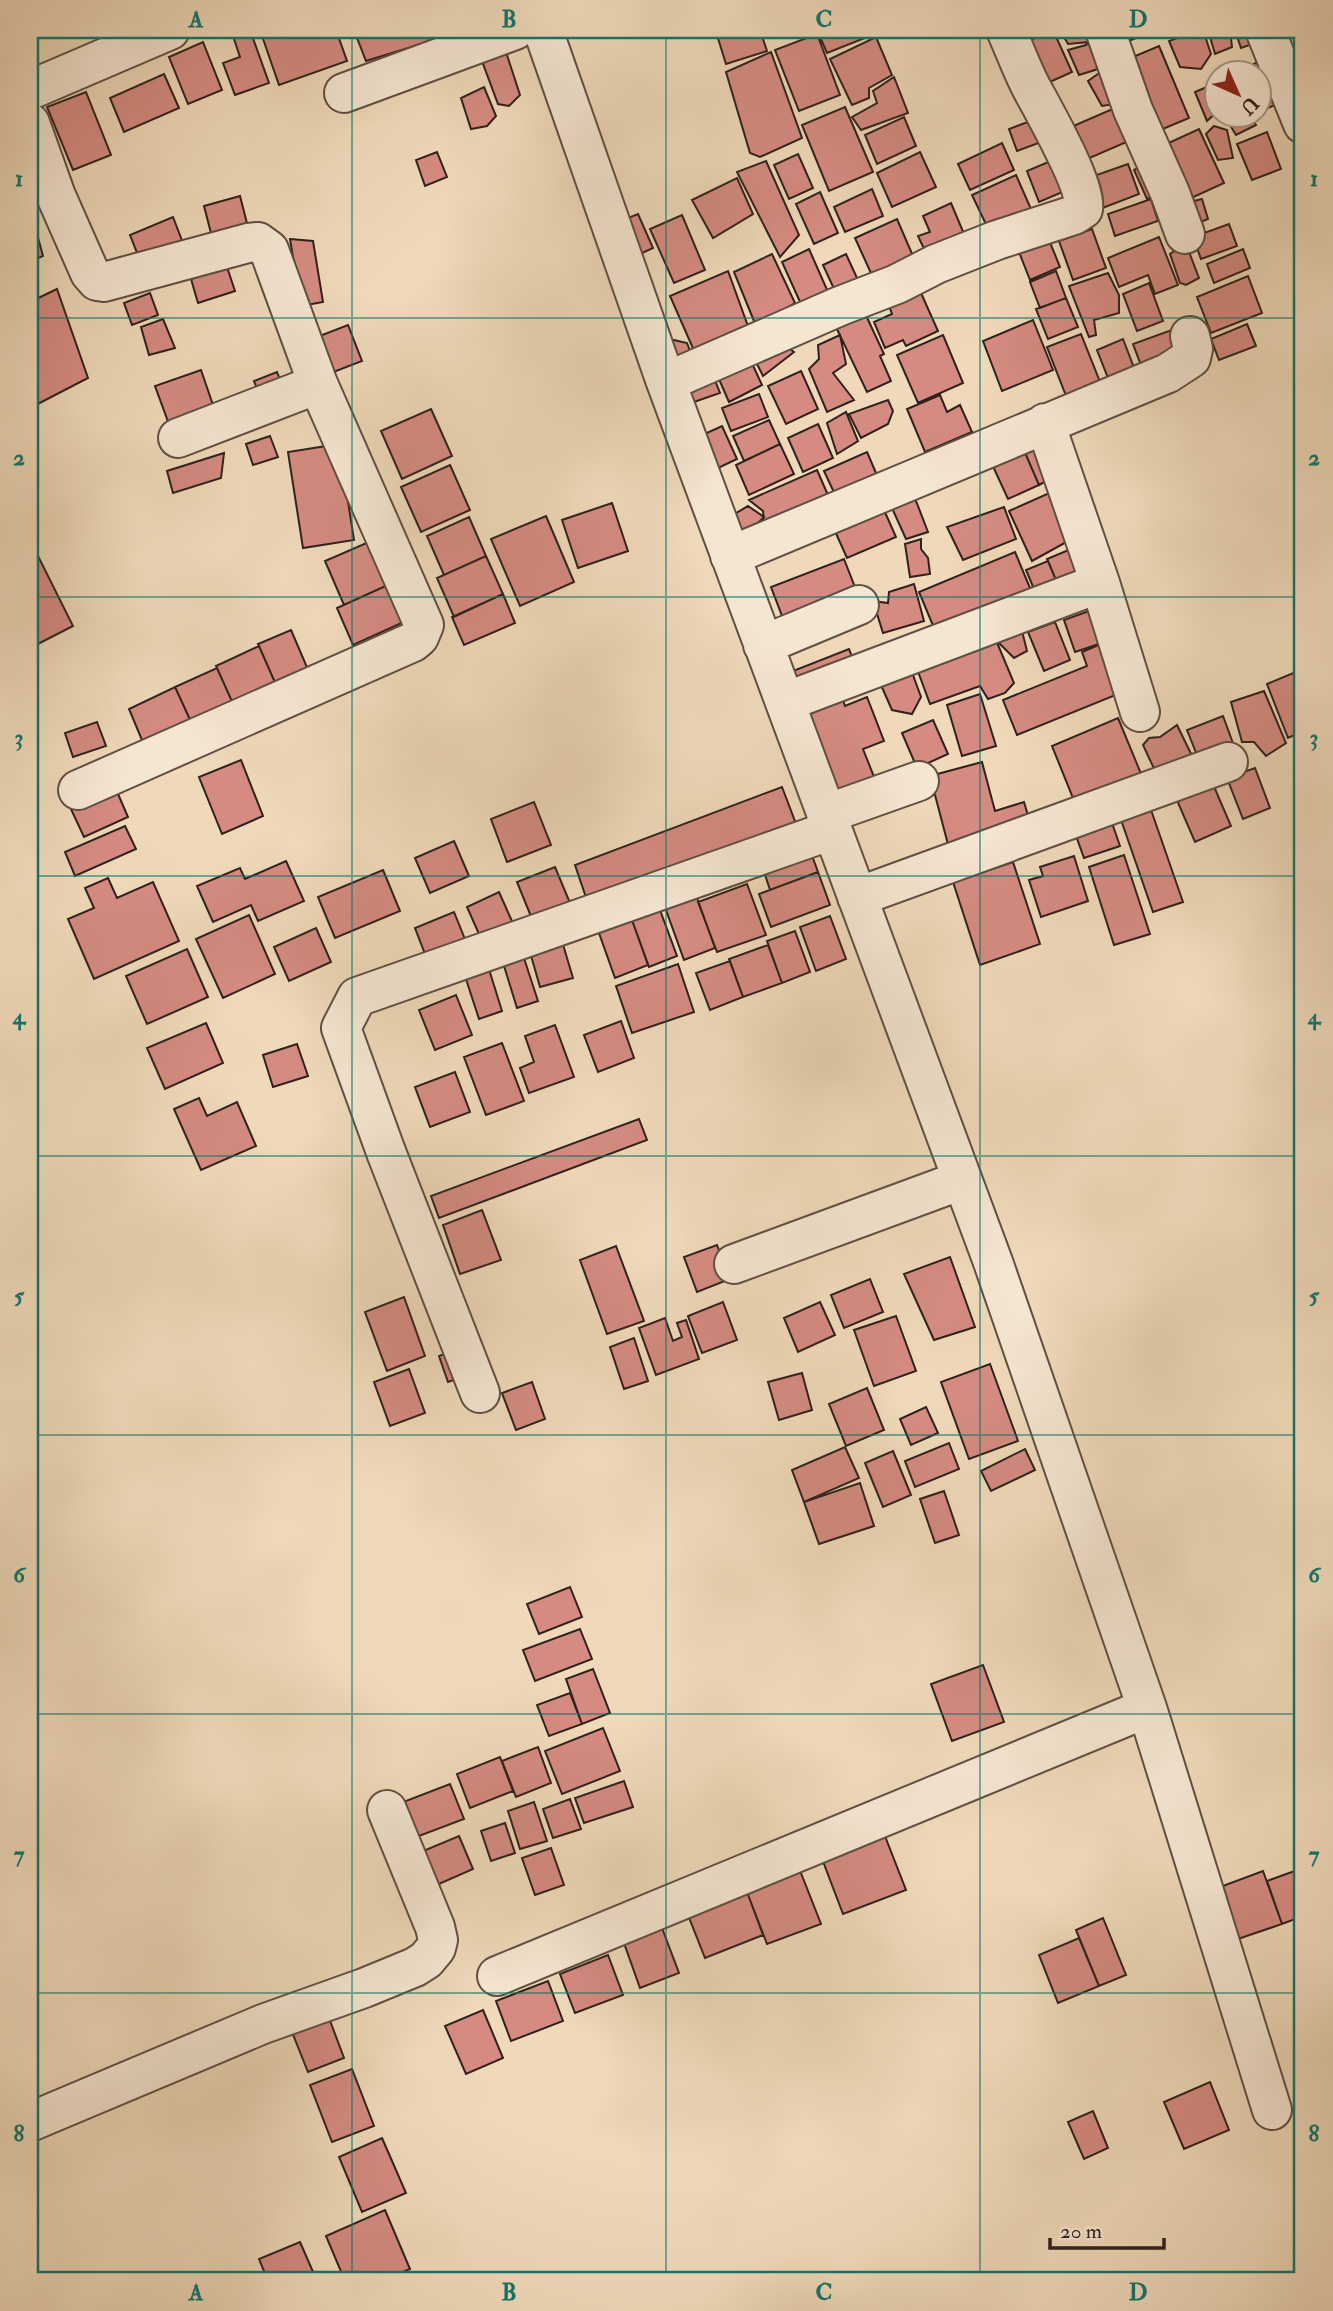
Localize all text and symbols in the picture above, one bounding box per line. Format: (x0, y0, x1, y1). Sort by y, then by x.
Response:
text: A (188, 5, 204, 34)
text: B (501, 5, 517, 34)
text: C (816, 5, 832, 34)
text: D (1129, 5, 1147, 34)
north arrow (1204, 60, 1274, 130)
text: U (1235, 91, 1263, 119)
text: 1 (15, 164, 23, 193)
text: 1 (1310, 164, 1318, 193)
text: 2 (13, 443, 25, 472)
text: 2 (1308, 443, 1320, 472)
text: 3 (15, 723, 23, 752)
text: 3 (1310, 723, 1318, 752)
text: 4 (12, 1002, 27, 1031)
text: 4 (1307, 1002, 1322, 1031)
text: 5 (14, 1281, 25, 1310)
text: 5 (1309, 1281, 1320, 1310)
text: 6 (13, 1560, 27, 1589)
text: 6 (1308, 1560, 1322, 1589)
text: 7 (14, 1840, 25, 1869)
text: 7 (1309, 1840, 1320, 1869)
text: 8 (14, 2119, 25, 2148)
text: 8 (1309, 2119, 1320, 2148)
scale bar (1050, 2206, 1163, 2250)
text: 20 m (1060, 2218, 1102, 2245)
text: A (188, 2278, 204, 2307)
text: B (501, 2278, 517, 2307)
text: C (816, 2278, 832, 2307)
text: D (1129, 2278, 1147, 2307)

